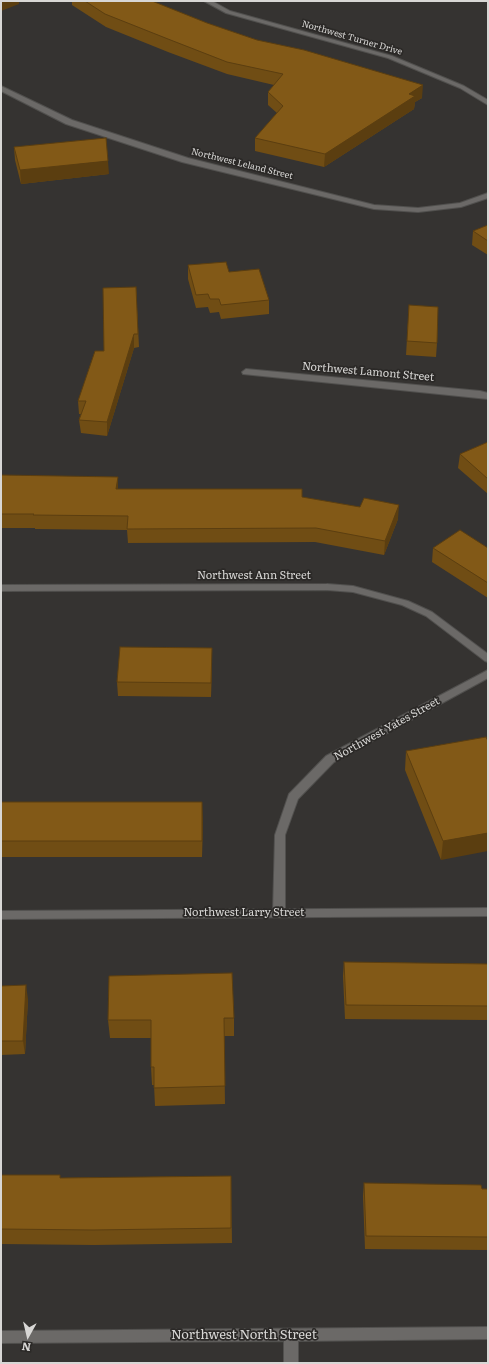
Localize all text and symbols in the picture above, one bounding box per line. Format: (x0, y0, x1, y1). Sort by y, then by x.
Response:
street label: Northwest Turner Drive (301, 18, 403, 58)
street label: Northwest Leland Street (190, 146, 294, 182)
street label: Northwest Lamont Street (301, 360, 435, 384)
street label: Northwest Ann Street (197, 569, 311, 583)
street label: Northwest Yates Street (332, 694, 442, 764)
street label: Northwest Larry Street (183, 906, 305, 920)
north arrow (8, 1316, 48, 1356)
street label: Northwest North Street (171, 1327, 317, 1343)
text: N (21, 1339, 32, 1356)

